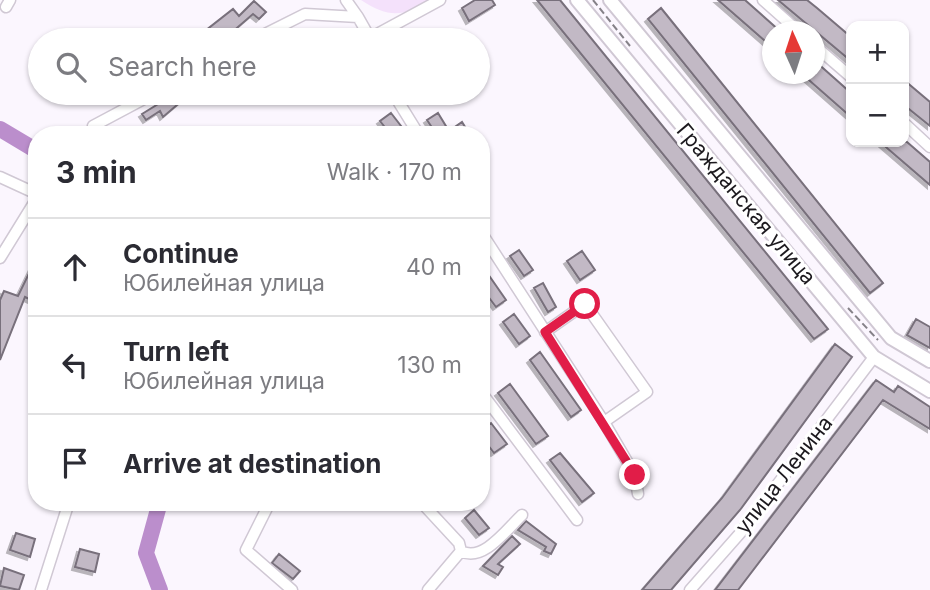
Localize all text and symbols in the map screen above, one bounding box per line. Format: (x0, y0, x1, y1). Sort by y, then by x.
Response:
north arrow (762, 21, 825, 84)
map controls (846, 21, 909, 147)
button: + (846, 21, 909, 84)
search box (28, 28, 490, 105)
icon: search (52, 48, 90, 86)
text: Search here (108, 51, 257, 82)
button: − (846, 84, 909, 147)
street label: Гражданская улица (672, 118, 821, 289)
text: 3 min (56, 154, 137, 190)
text: Walk · 170 m (327, 158, 462, 186)
text: Continue (123, 238, 239, 269)
icon: ahead (56, 248, 94, 286)
text: 40 m (406, 253, 462, 281)
text: Юбилейная улица (123, 269, 325, 297)
route start (569, 288, 600, 319)
text: Turn left (123, 336, 229, 367)
icon: left (56, 346, 94, 384)
text: 130 m (397, 351, 462, 379)
text: Юбилейная улица (123, 367, 325, 395)
street label: улица Ленина (730, 411, 837, 539)
icon: arrive (56, 444, 94, 482)
text: Arrive at destination (123, 448, 382, 479)
route end (619, 459, 650, 490)

